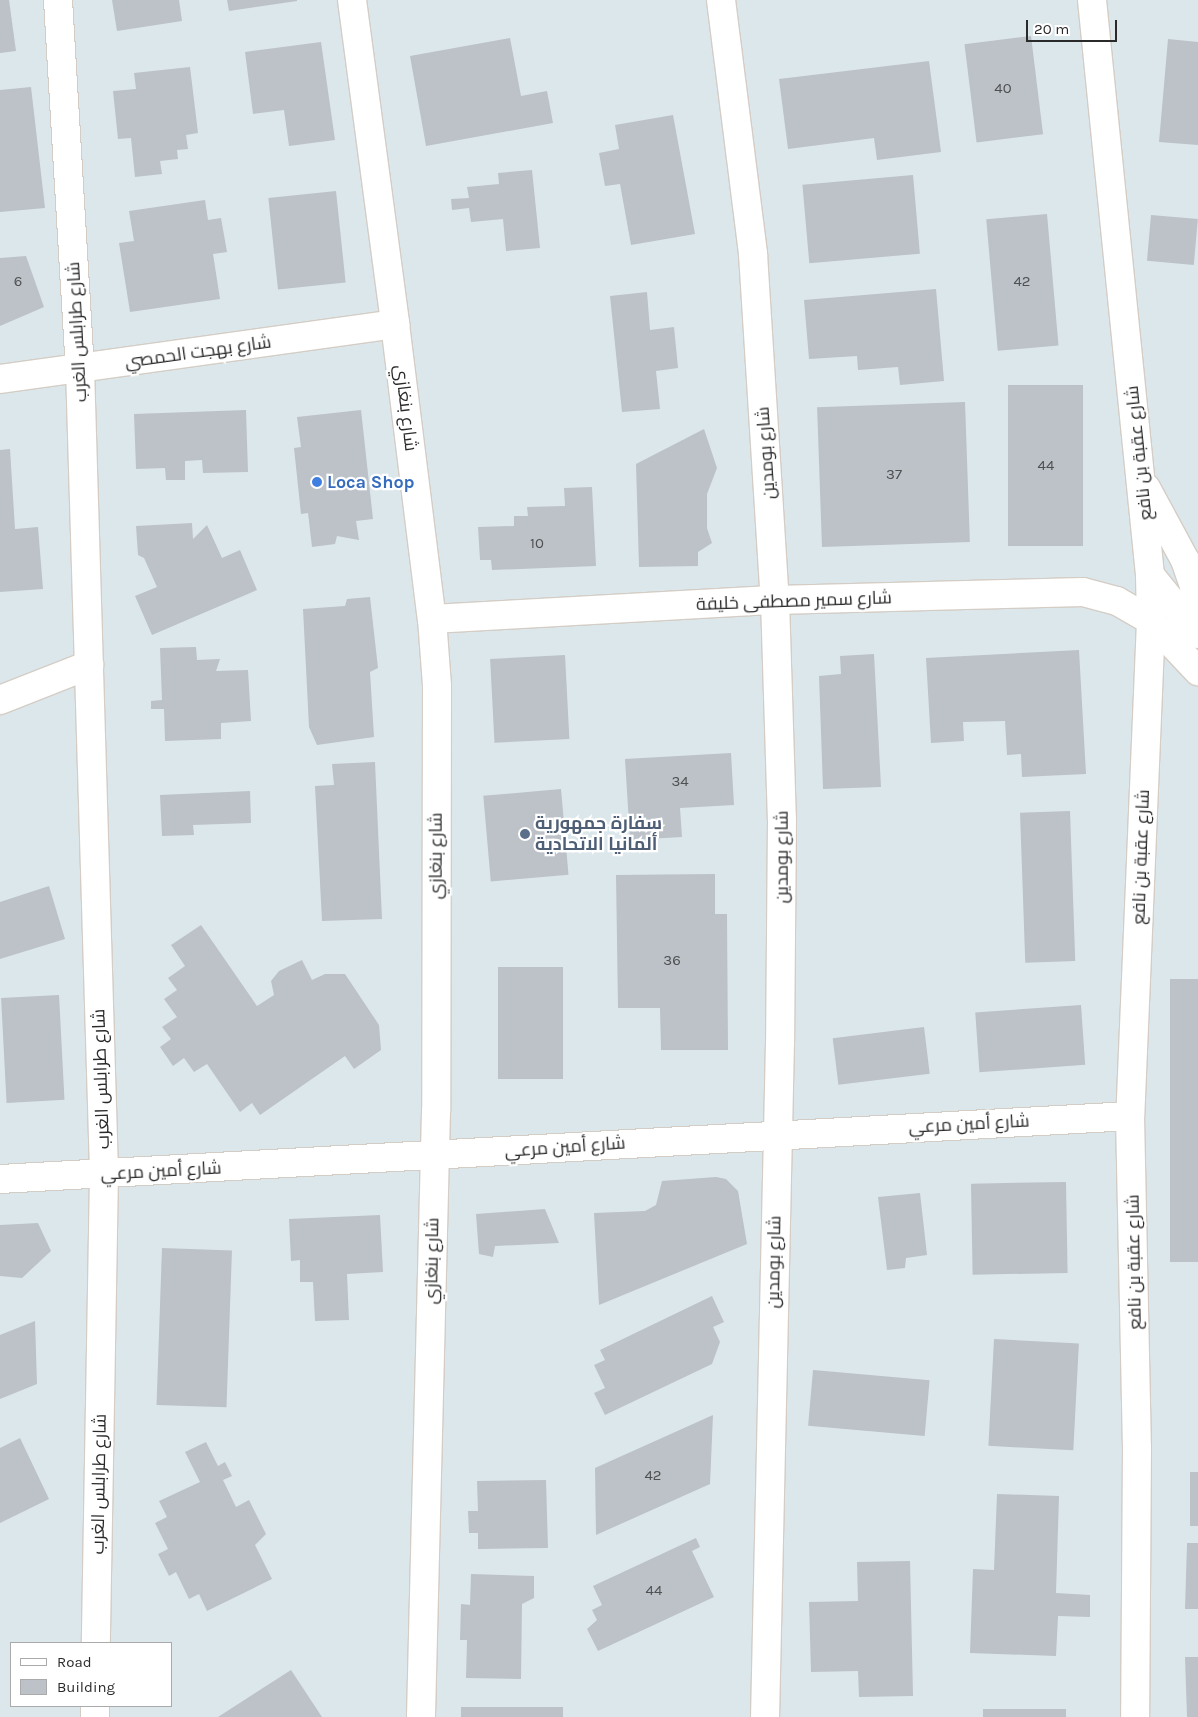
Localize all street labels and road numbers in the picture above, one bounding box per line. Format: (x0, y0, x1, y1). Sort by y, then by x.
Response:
street label: شارع طرابلس الغرب (63, 261, 91, 403)
street label: شارع بهجت الحمصي (123, 331, 273, 373)
street label: شارع بنغازي (390, 364, 422, 452)
street label: شارع عقبة بن نافع (1121, 385, 1157, 521)
street label: شارع بومدين (752, 406, 780, 500)
street label: شارع سمير مصطفى خليفة (696, 587, 892, 615)
street label: شارع عقبة بن نافع (1128, 789, 1154, 925)
street label: شارع بومدين (771, 811, 793, 903)
street label: شارع بنغازي (425, 813, 447, 899)
street label: شارع طرابلس الغرب (88, 1008, 114, 1150)
street label: شارع أمين مرعي (908, 1110, 1030, 1138)
street label: شارع أمين مرعي (504, 1132, 626, 1162)
street label: شارع أمين مرعي (100, 1157, 222, 1185)
street label: شارع عقبة بن نافع (1122, 1194, 1146, 1330)
street label: شارع بومدين (762, 1215, 786, 1309)
street label: شارع بنغازي (420, 1217, 444, 1305)
street label: شارع طرابلس الغرب (87, 1413, 111, 1555)

